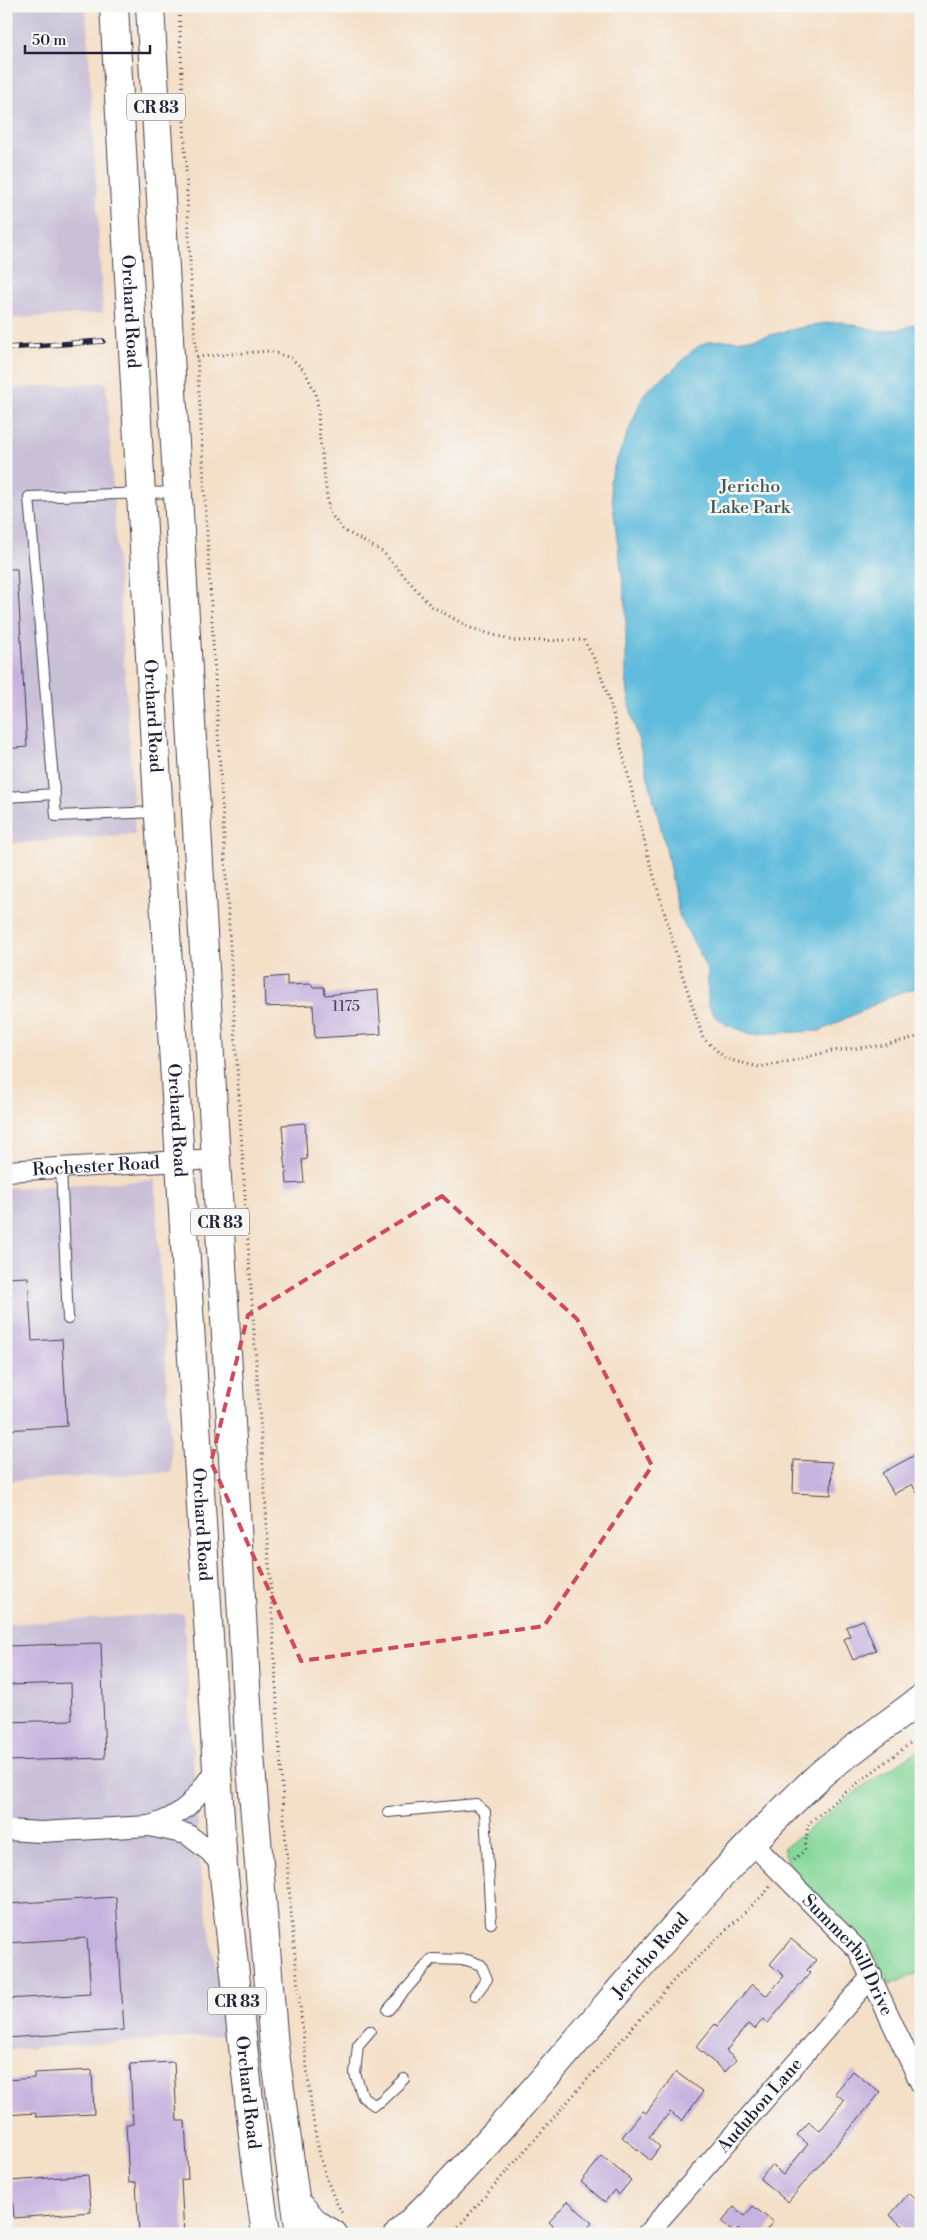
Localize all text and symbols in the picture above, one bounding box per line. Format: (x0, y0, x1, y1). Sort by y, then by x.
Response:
scale bar (25, 22, 150, 54)
text: 50 m (32, 31, 66, 50)
road number: CR 83 (127, 94, 185, 120)
street label: Orchard Road (116, 254, 145, 370)
park label: Jericho Lake Park (710, 475, 792, 519)
street label: Orchard Road (138, 658, 167, 774)
house number: 1175 (332, 997, 360, 1016)
street label: Orchard Road (162, 1063, 192, 1178)
street label: Rochester Road (31, 1151, 161, 1181)
road number: CR 83 (191, 1208, 249, 1236)
street label: Orchard Road (187, 1467, 217, 1583)
street label: Summerhill Drive (797, 1889, 898, 2020)
street label: Jericho Road (606, 1908, 694, 2004)
road number: CR 83 (208, 1988, 266, 2014)
street label: Orchard Road (230, 2035, 266, 2151)
street label: Audubon Lane (711, 2053, 807, 2158)

